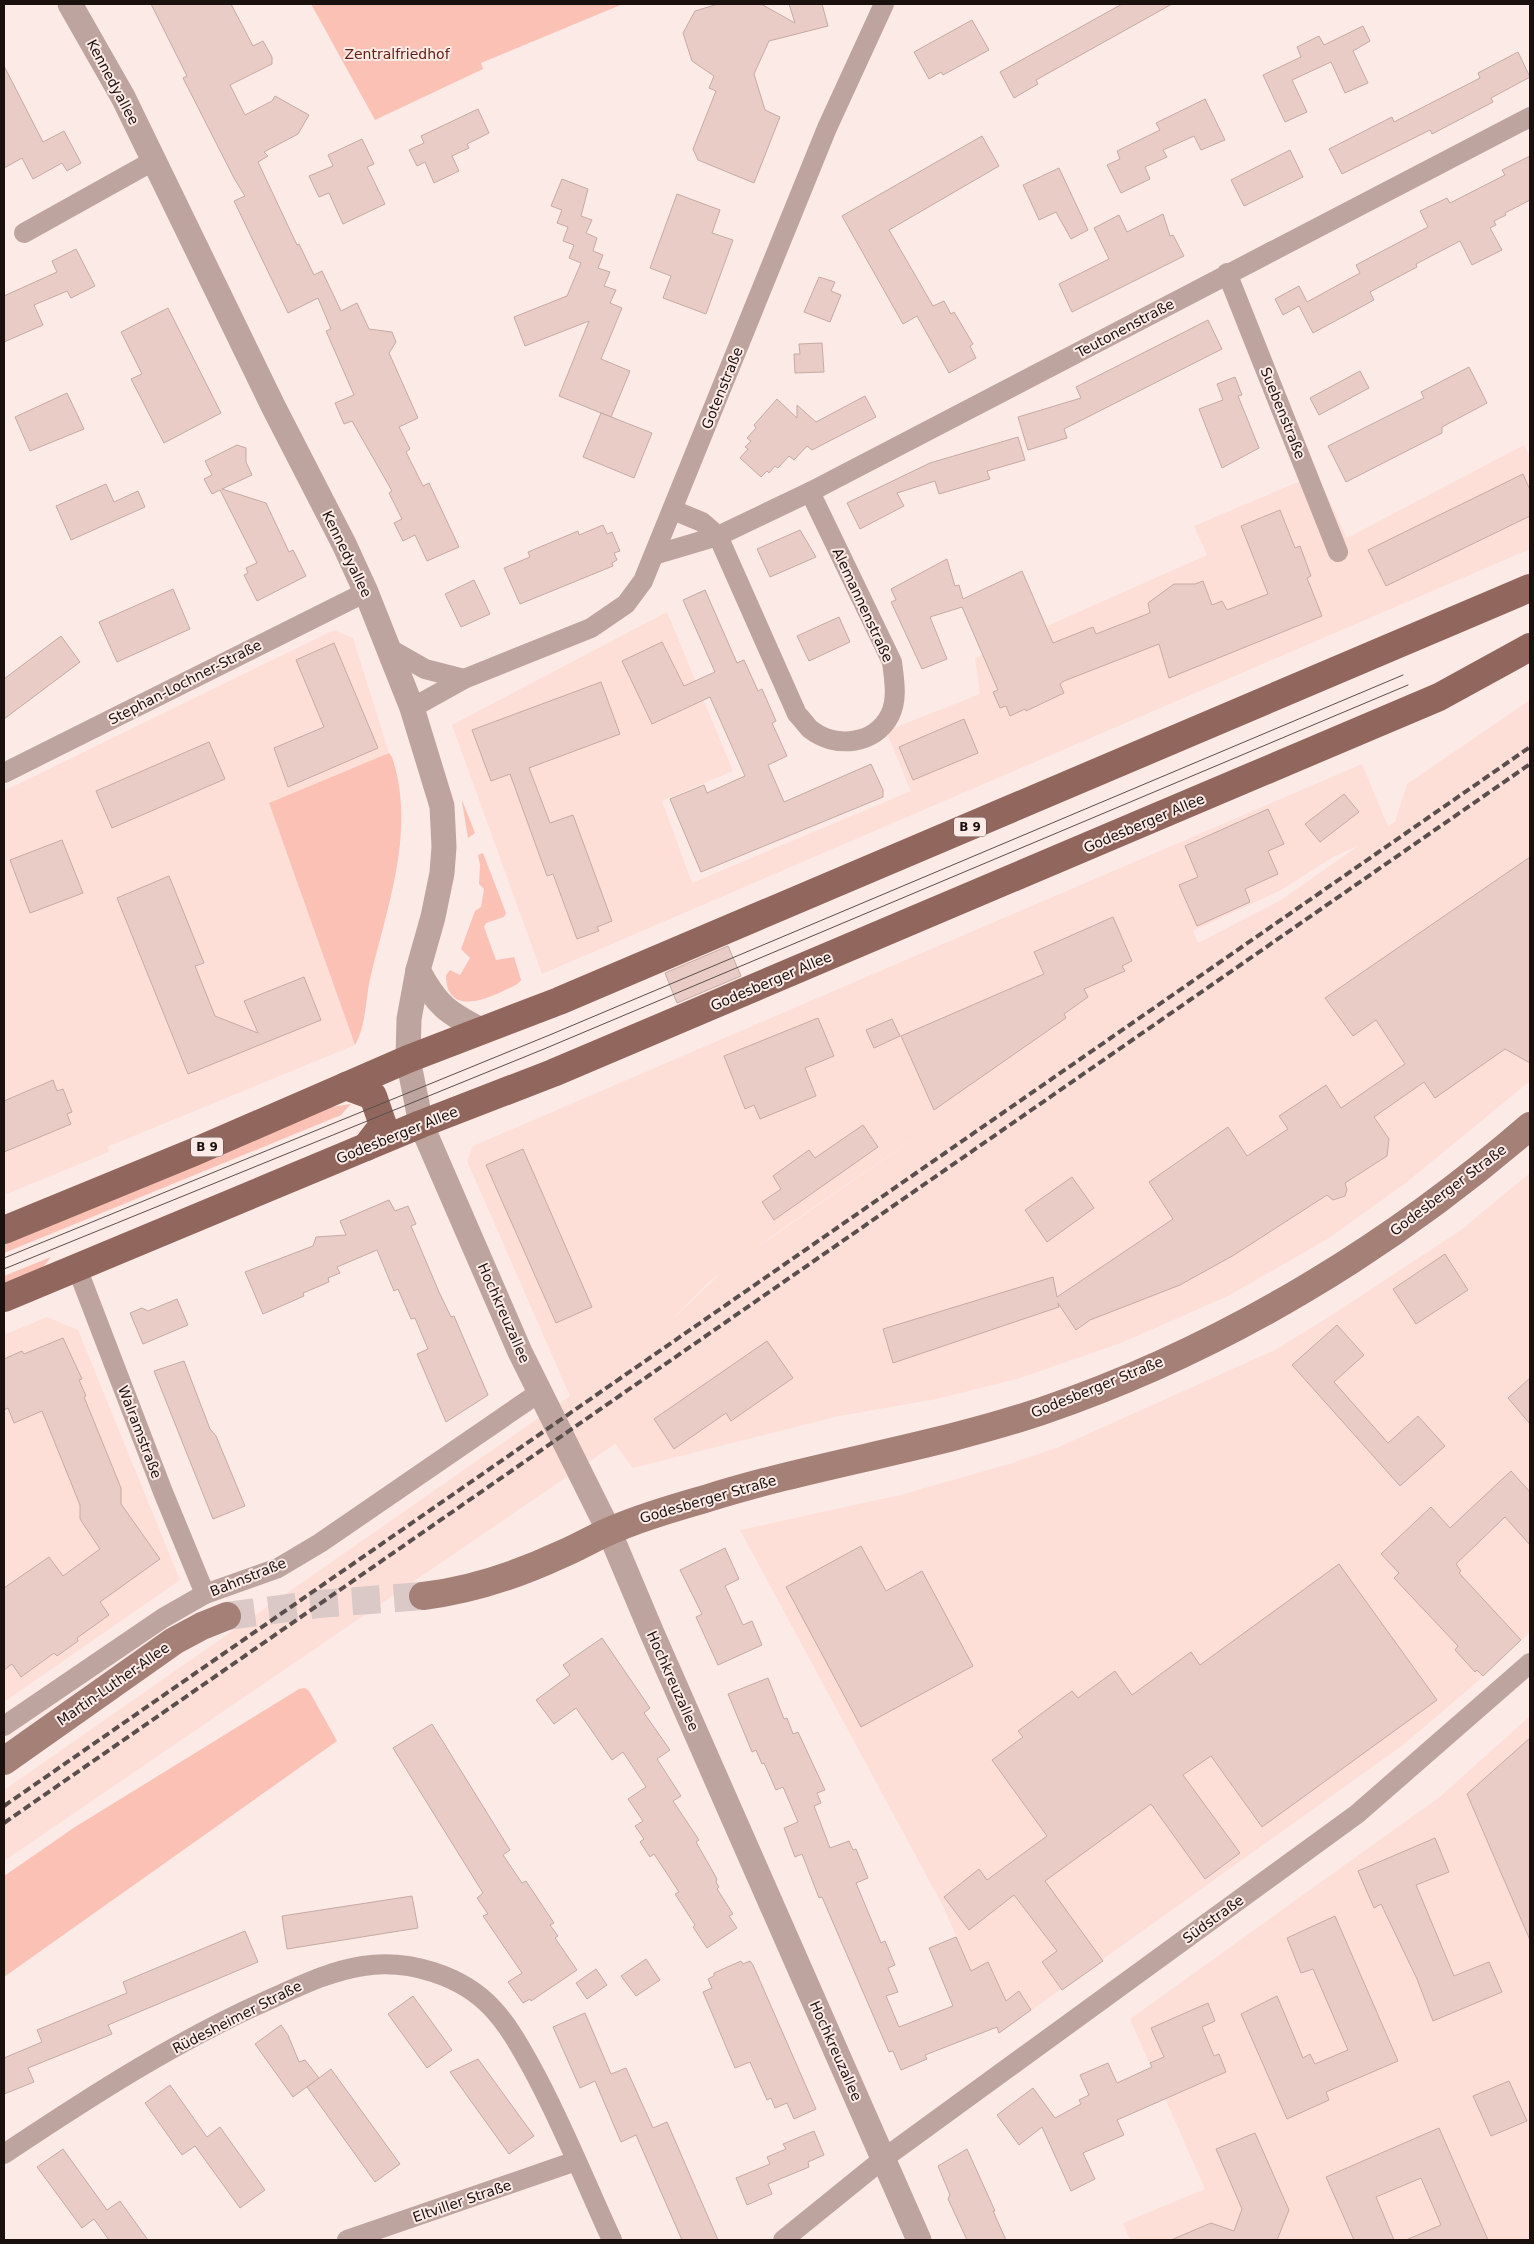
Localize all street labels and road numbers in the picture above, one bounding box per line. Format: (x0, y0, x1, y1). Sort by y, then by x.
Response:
street label: Kennedyallee (84, 37, 142, 127)
street label: Teutonenstraße (1072, 295, 1177, 361)
street label: Gotenstraße (698, 345, 746, 431)
street label: Suebenstraße (1257, 365, 1309, 461)
street label: Kennedyallee (319, 508, 375, 600)
street label: Alemannenstraße (830, 545, 896, 665)
street label: Stephan-Lochner-Straße (106, 636, 264, 728)
street label: Godesberger Allee (1081, 790, 1207, 856)
road number: B 9 (954, 818, 986, 836)
street label: Godesberger Allee (708, 948, 834, 1014)
street label: Godesberger Allee (334, 1103, 460, 1167)
road number: B 9 (191, 1138, 223, 1156)
street label: Godesberger Straße (1387, 1141, 1509, 1239)
street label: Hochkreuzallee (475, 1261, 533, 1365)
street label: Godesberger Straße (1029, 1353, 1165, 1421)
street label: Walramstraße (115, 1383, 165, 1481)
street label: Godesberger Straße (638, 1472, 778, 1526)
street label: Bahnstraße (208, 1555, 288, 1599)
street label: Hochkreuzallee (644, 1629, 702, 1733)
street label: Martin-Luther-Allee (54, 1639, 172, 1729)
street label: Südstraße (1179, 1892, 1247, 1946)
street label: Rüdesheimer Straße (170, 1977, 304, 2057)
street label: Hochkreuzallee (807, 1999, 865, 2103)
street label: Eltviller Straße (411, 2177, 513, 2225)

